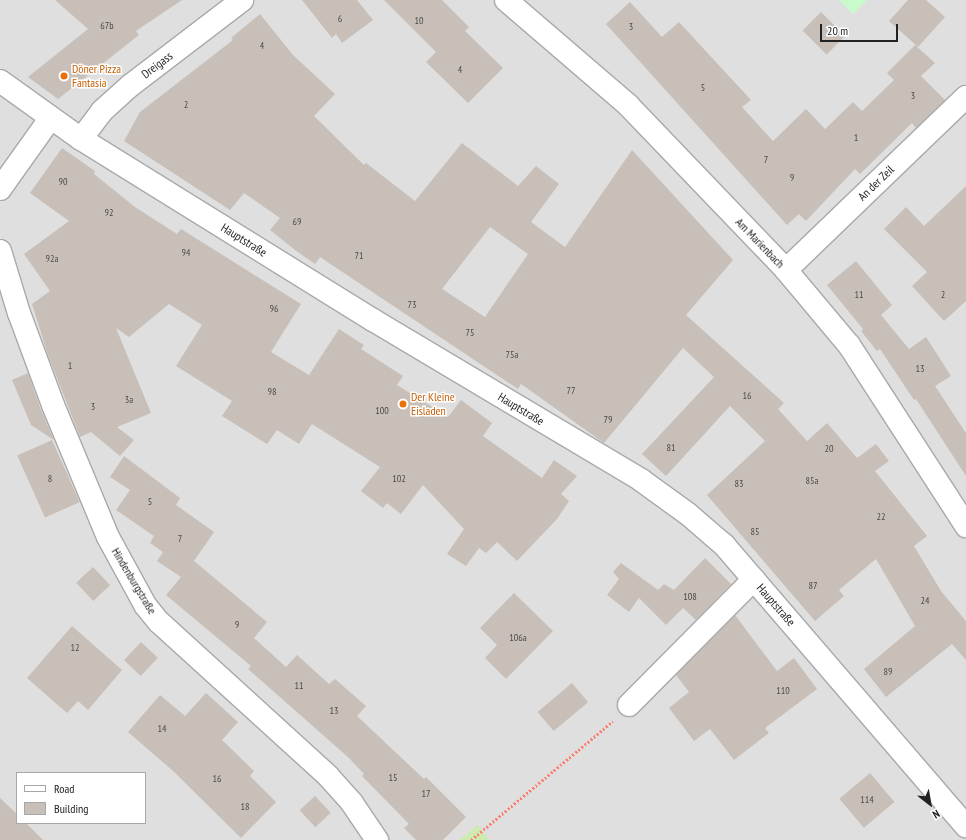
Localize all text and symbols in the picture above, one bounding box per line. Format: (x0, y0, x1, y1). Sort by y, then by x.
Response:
house number: 6 (338, 13, 342, 25)
house number: 10 (415, 15, 423, 27)
scale bar (822, 16, 900, 42)
house number: 67b (100, 20, 114, 32)
house number: 3 (629, 21, 633, 33)
text: 20 m (827, 23, 848, 38)
house number: 4 (260, 40, 264, 52)
street label: Dreigass (139, 49, 175, 81)
place label: Döner Pizza Fantasia (72, 62, 121, 90)
house number: 4 (458, 64, 462, 76)
marker: Döner Pizza Fantasia (59, 71, 69, 81)
house number: 5 (701, 82, 705, 94)
house number: 3 (911, 90, 915, 102)
house number: 2 (184, 99, 188, 111)
house number: 1 (854, 132, 858, 144)
house number: 7 (764, 154, 768, 166)
street label: An der Zeil (855, 162, 897, 204)
house number: 9 (790, 172, 794, 184)
house number: 90 (59, 176, 67, 188)
house number: 92 (105, 207, 113, 219)
street label: Am Marienbach (733, 215, 787, 271)
house number: 69 (293, 216, 301, 228)
street label: Hauptstraße (218, 220, 270, 260)
house number: 94 (182, 247, 190, 259)
house number: 71 (355, 250, 363, 262)
house number: 92a (46, 253, 58, 265)
house number: 11 (855, 289, 863, 301)
house number: 2 (941, 289, 945, 301)
house number: 73 (408, 299, 416, 311)
house number: 96 (270, 303, 278, 315)
house number: 75 (466, 327, 474, 339)
house number: 75a (506, 349, 518, 361)
house number: 1 (68, 360, 72, 372)
house number: 13 (916, 363, 924, 375)
house number: 77 (567, 385, 575, 397)
house number: 98 (268, 386, 276, 398)
place label: Der Kleine Eisladen (411, 390, 455, 418)
street label: Hauptstraße (495, 390, 547, 428)
house number: 16 (743, 390, 751, 402)
house number: 3a (125, 394, 133, 406)
marker: Der Kleine Eisladen (398, 399, 408, 409)
house number: 3 (91, 401, 95, 413)
house number: 100 (375, 405, 389, 417)
house number: 79 (604, 414, 612, 426)
house number: 81 (667, 442, 675, 454)
house number: 20 (825, 443, 833, 455)
house number: 8 (48, 473, 52, 485)
house number: 102 (392, 473, 406, 485)
house number: 85a (806, 475, 818, 487)
house number: 83 (735, 478, 743, 490)
house number: 5 (148, 496, 152, 508)
house number: 22 (877, 511, 885, 523)
house number: 85 (751, 526, 759, 538)
house number: 7 (178, 533, 182, 545)
street label: Hindenburgstraße (109, 545, 159, 617)
house number: 87 (809, 580, 817, 592)
street label: Hauptstraße (754, 581, 798, 629)
house number: 108 (683, 591, 697, 603)
house number: 24 (921, 595, 929, 607)
house number: 9 (235, 619, 239, 631)
house number: 106a (509, 632, 527, 644)
house number: 12 (71, 642, 79, 654)
house number: 89 (884, 666, 892, 678)
house number: 11 (295, 680, 303, 692)
house number: 110 (776, 685, 790, 697)
house number: 13 (330, 705, 338, 717)
house number: 14 (158, 723, 166, 735)
legend (16, 772, 146, 824)
house number: 15 (389, 772, 397, 784)
house number: 16 (213, 773, 221, 785)
text: Road (54, 781, 74, 796)
north arrow (910, 784, 950, 824)
house number: 17 (422, 788, 430, 800)
house number: 114 (860, 794, 874, 806)
text: Building (54, 801, 89, 816)
house number: 18 (241, 801, 249, 813)
text: N (930, 807, 942, 822)

